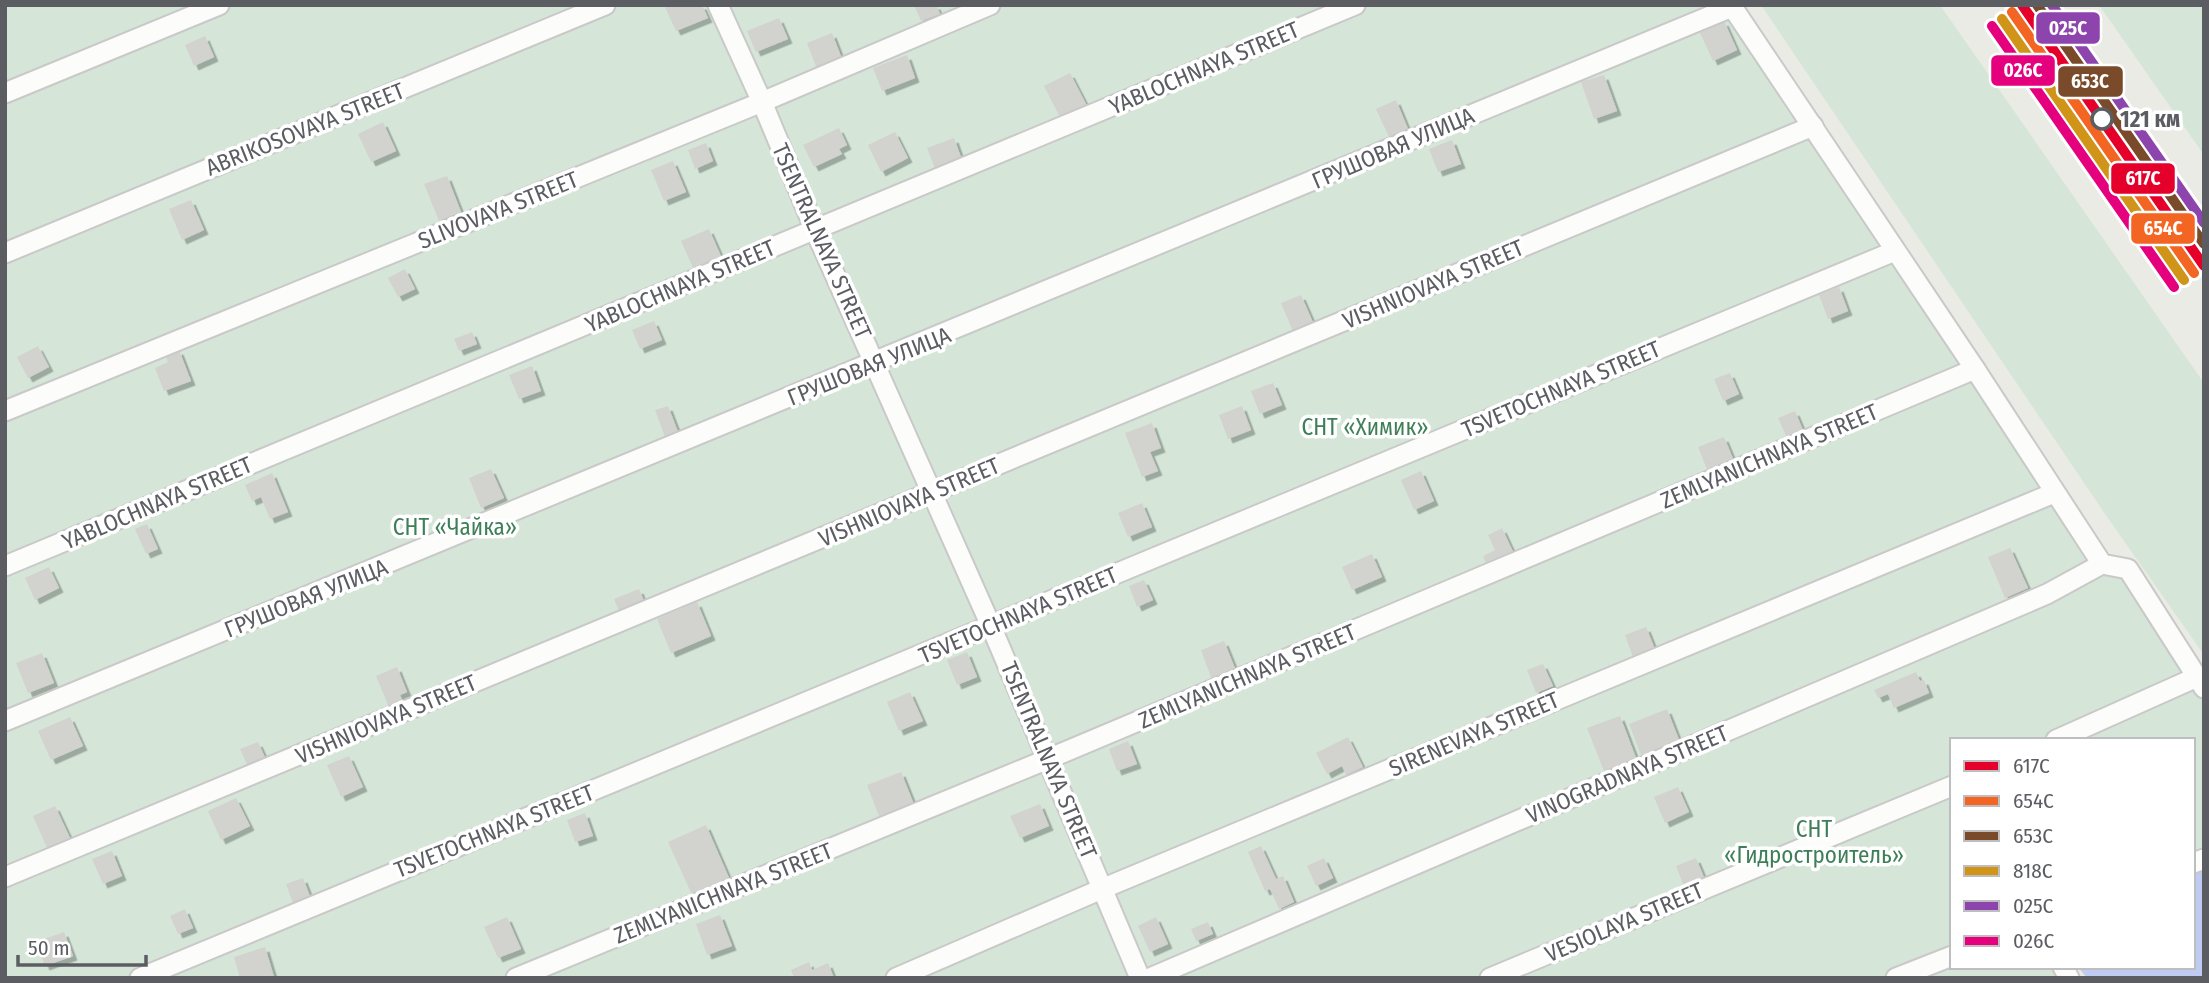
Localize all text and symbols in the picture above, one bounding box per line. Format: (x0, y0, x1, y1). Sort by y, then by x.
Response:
line badge: 025С (2035, 11, 2101, 45)
street label: YABLOCHNAYA STREET (1105, 15, 1303, 121)
text: 025С (2049, 17, 2087, 40)
line badge: 026С (1990, 54, 2056, 87)
text: 026С (2004, 59, 2042, 82)
line badge: 653С (2057, 65, 2124, 98)
text: 653С (2071, 70, 2109, 93)
street label: ABRIKOSOVAYA STREET (202, 76, 409, 182)
street label: ГРУШОВАЯ УЛИЦА (1308, 101, 1478, 195)
place label: 121 км (2120, 105, 2180, 133)
marker: 121 км (2091, 108, 2113, 130)
street label: TSENTRALNAYA STREET (766, 139, 878, 343)
line badge: 617C (2110, 162, 2176, 195)
street label: SLIVOVAYA STREET (414, 165, 582, 255)
text: 617C (2126, 167, 2160, 190)
line badge: 654С (2130, 212, 2196, 245)
text: 654С (2144, 217, 2182, 240)
street label: YABLOCHNAYA STREET (581, 233, 779, 339)
street label: VISHNIOVAYA STREET (1338, 233, 1528, 335)
street label: ГРУШОВАЯ УЛИЦА (783, 321, 955, 411)
street label: TSVETOCHNAYA STREET (1458, 334, 1665, 443)
street label: ZEMLYANICHNAYA STREET (1656, 397, 1882, 514)
park label: СНТ «Химик» (1301, 413, 1429, 441)
street label: YABLOCHNAYA STREET (58, 450, 256, 556)
street label: VISHNIOVAYA STREET (814, 451, 1004, 553)
park label: СНТ «Чайка» (393, 513, 517, 541)
street label: ГРУШОВАЯ УЛИЦА (220, 553, 392, 643)
street label: TSVETOCHNAYA STREET (915, 560, 1122, 669)
street label: ZEMLYANICHNAYA STREET (1134, 617, 1360, 734)
street label: TSENTRALNAYA STREET (995, 657, 1103, 863)
street label: VISHNIOVAYA STREET (291, 668, 481, 770)
street label: SIRENEVAYA STREET (1385, 685, 1564, 782)
street label: VINOGRADNAYA STREET (1522, 719, 1732, 829)
legend (1950, 738, 2195, 969)
text: 617C (2013, 753, 2050, 779)
street label: TSVETOCHNAYA STREET (390, 778, 598, 884)
text: 654С (2013, 788, 2054, 814)
park label: СНТ «Гидростроитель» (1724, 815, 1904, 869)
text: 653С (2013, 823, 2053, 849)
street label: ZEMLYANICHNAYA STREET (610, 836, 837, 950)
text: 818С (2013, 858, 2053, 884)
street label: VESIOLAYA STREET (1541, 876, 1708, 968)
text: 025С (2013, 893, 2054, 919)
scale bar (18, 923, 145, 967)
text: 026С (2013, 928, 2054, 954)
text: 50 m (28, 935, 70, 961)

